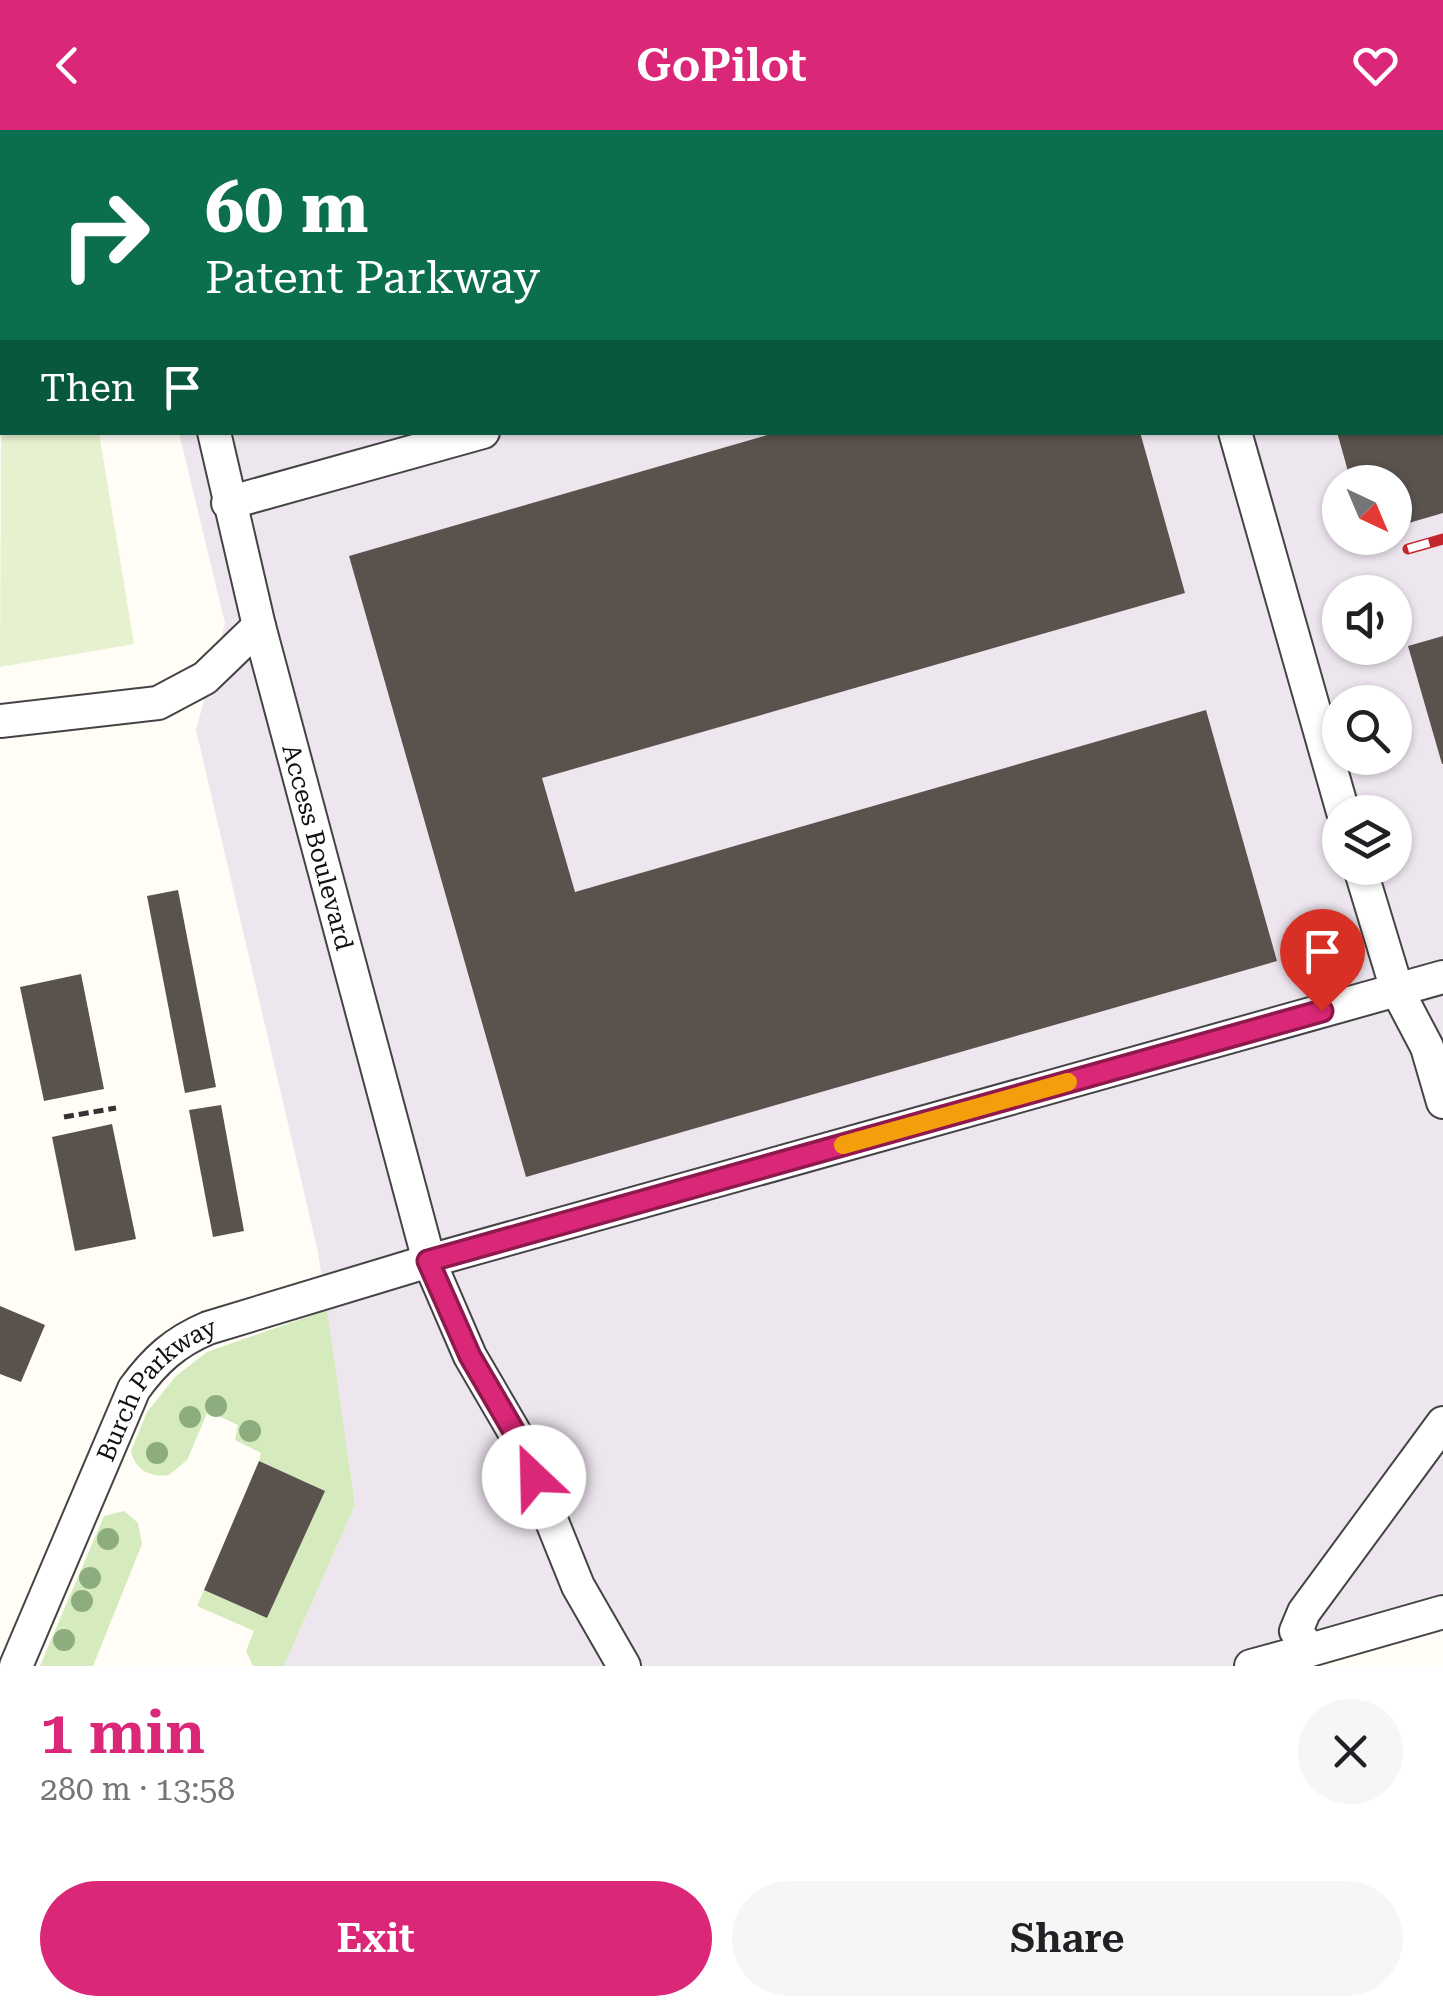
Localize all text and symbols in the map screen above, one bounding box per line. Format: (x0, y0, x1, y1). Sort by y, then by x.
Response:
icon: back (40, 38, 95, 93)
icon: heart (1348, 38, 1403, 93)
text: GoPilot (636, 39, 807, 92)
text: 60 m (205, 167, 369, 249)
icon: right (40, 170, 170, 300)
text: Patent Parkway (205, 251, 540, 304)
icon: arrive (155, 360, 210, 415)
text: Then (40, 366, 135, 410)
north arrow (1322, 465, 1412, 555)
map controls (1322, 465, 1412, 885)
button: sound (1322, 575, 1412, 665)
button: search (1322, 685, 1412, 775)
street label: Access Boulevard (277, 741, 360, 953)
button: layers (1322, 795, 1412, 885)
pin (1280, 909, 1365, 1012)
icon: arrive (1295, 924, 1350, 979)
street label: Burch Parkway (91, 1312, 221, 1465)
position arrow (482, 1425, 586, 1529)
text: 1 min (40, 1697, 205, 1768)
button: close (1298, 1699, 1403, 1804)
text: 280 m · 13:58 (40, 1770, 235, 1808)
button: Exit (40, 1881, 712, 1996)
button: Share (732, 1881, 1403, 1996)

